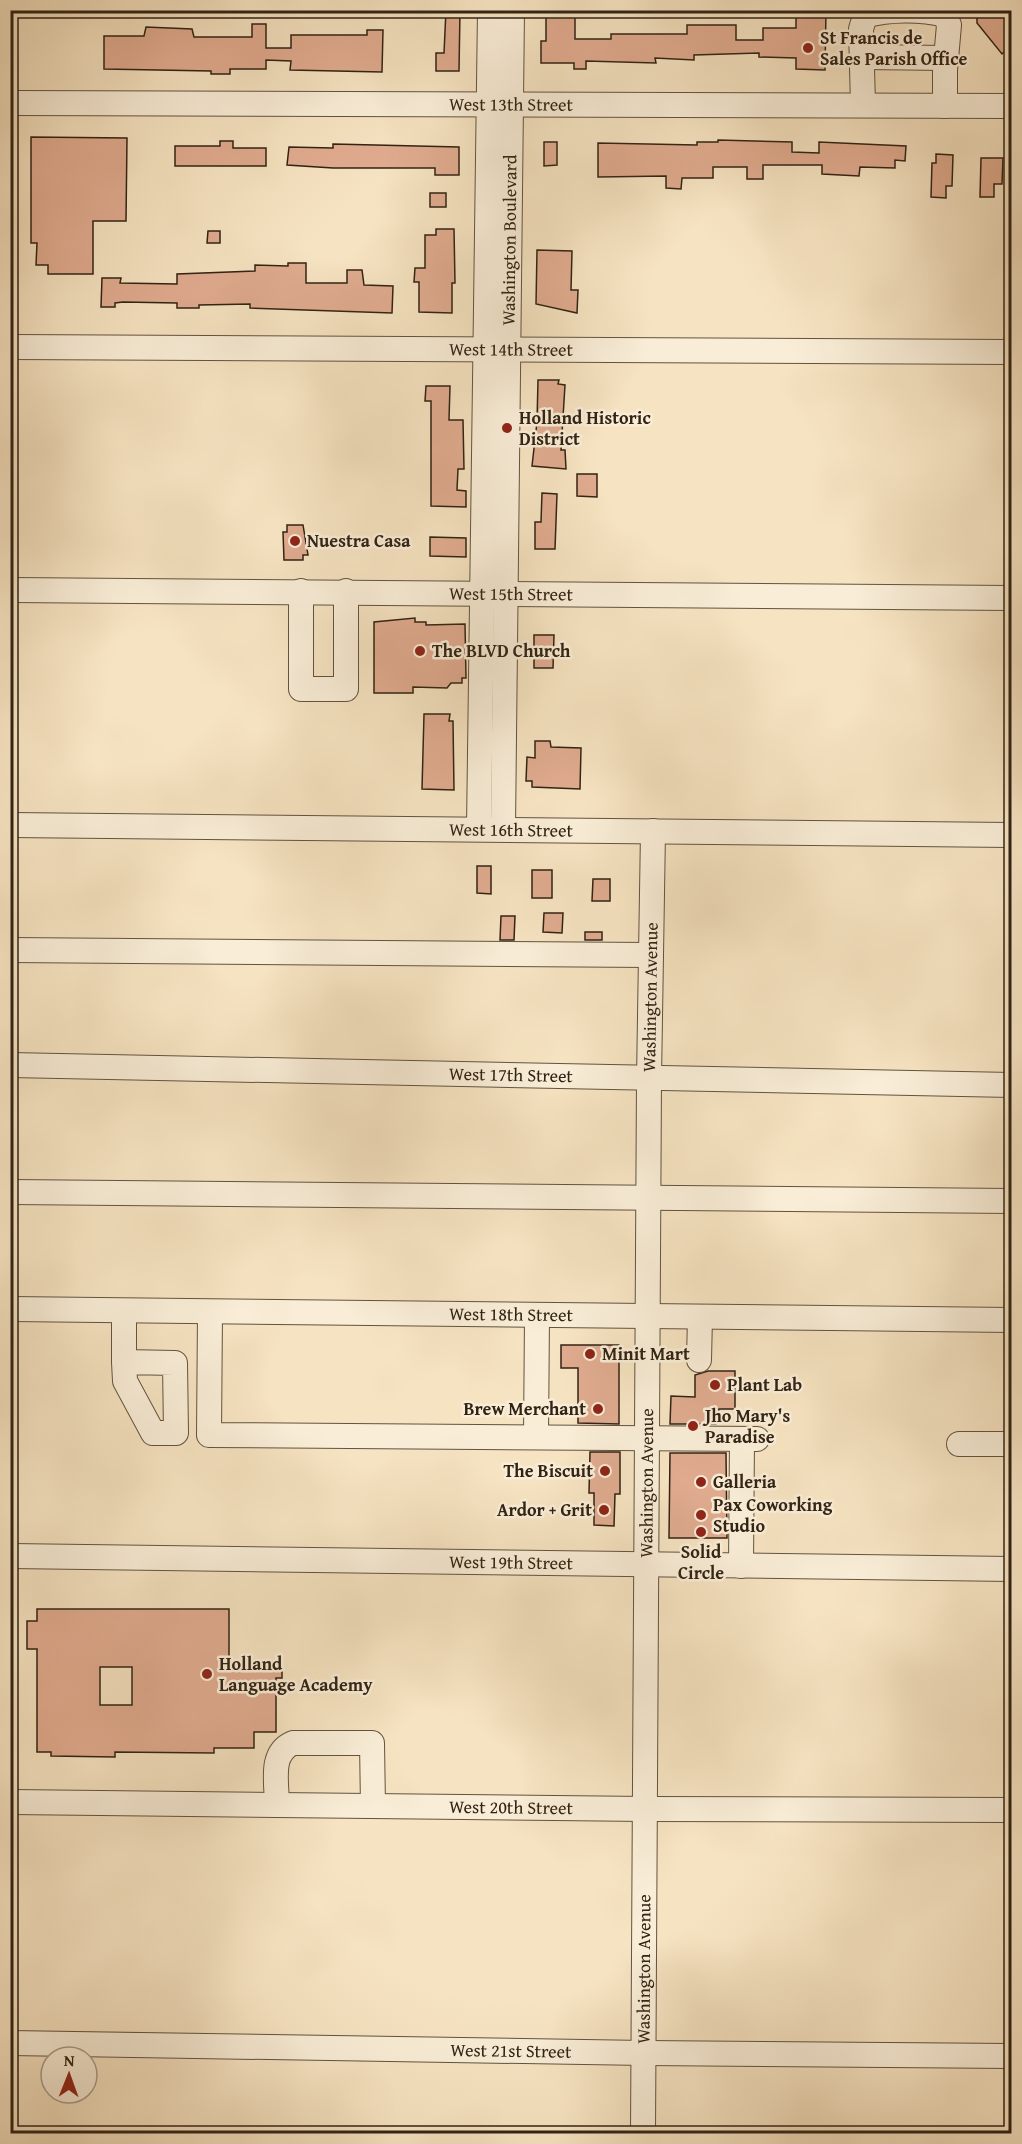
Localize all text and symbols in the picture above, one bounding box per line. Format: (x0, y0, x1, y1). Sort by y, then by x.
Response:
place label: St Francis de Sales Parish Office (820, 24, 967, 72)
marker: St Francis de Sales Parish Office (801, 41, 815, 55)
street label: West 13th Street (449, 90, 574, 118)
street label: Washington Boulevard (495, 154, 523, 326)
street label: West 14th Street (449, 335, 574, 363)
place label: Holland Historic District (519, 404, 651, 452)
marker: Holland Historic District (500, 421, 514, 435)
place label: Nuestra Casa (307, 527, 411, 554)
marker: Nuestra Casa (288, 534, 302, 548)
street label: West 15th Street (449, 580, 574, 607)
place label: The BLVD Church (432, 637, 571, 664)
marker: The BLVD Church (413, 644, 427, 658)
street label: West 16th Street (449, 815, 574, 844)
street label: Washington Avenue (635, 922, 665, 1072)
street label: West 17th Street (449, 1060, 574, 1089)
street label: West 18th Street (449, 1300, 574, 1328)
place label: Minit Mart (602, 1340, 690, 1367)
marker: Minit Mart (583, 1347, 597, 1361)
place label: Plant Lab (727, 1371, 802, 1398)
marker: Plant Lab (708, 1378, 722, 1392)
place label: Brew Merchant (463, 1395, 586, 1422)
marker: Brew Merchant (591, 1402, 605, 1416)
place label: Jho Mary's Paradise (702, 1402, 791, 1450)
street label: Washington Avenue (632, 1408, 660, 1558)
marker: Jho Mary's Paradise (686, 1419, 700, 1433)
place label: The Biscuit (503, 1457, 593, 1484)
marker: The Biscuit (598, 1464, 612, 1478)
place label: Galleria (713, 1468, 777, 1495)
marker: Galleria (694, 1475, 708, 1489)
place label: Pax Coworking Studio (713, 1491, 833, 1539)
place label: Ardor + Grit (497, 1496, 592, 1523)
marker: Ardor + Grit (597, 1503, 611, 1517)
marker: Pax Coworking Studio (694, 1508, 708, 1522)
marker: Solid Circle (694, 1525, 708, 1539)
place label: Solid Circle (678, 1538, 724, 1586)
street label: West 19th Street (449, 1548, 574, 1576)
place label: Holland Language Academy (219, 1650, 373, 1698)
marker: Holland Language Academy (200, 1667, 214, 1681)
street label: West 20th Street (449, 1793, 574, 1821)
street label: Washington Avenue (630, 1894, 657, 2044)
street label: West 21st Street (450, 2036, 572, 2065)
north arrow (39, 2045, 99, 2105)
text: N (64, 2048, 75, 2072)

